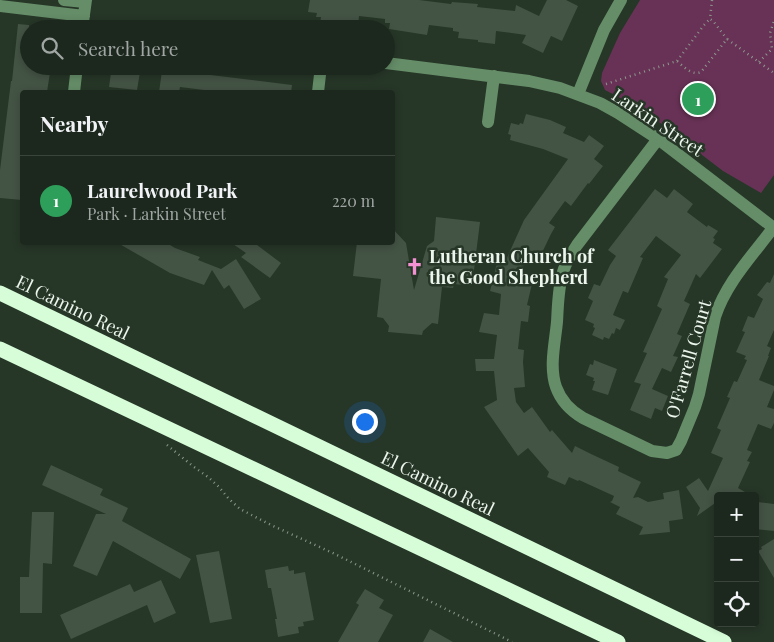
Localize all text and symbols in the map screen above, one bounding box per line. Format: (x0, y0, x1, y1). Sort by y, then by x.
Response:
search box (20, 20, 395, 75)
icon: search (38, 34, 66, 62)
text: Search here (78, 35, 178, 61)
pin: 1 (682, 80, 714, 118)
street label: Larkin Street (607, 82, 709, 162)
text: Nearby (40, 109, 109, 137)
text: Laurelwood Park (87, 177, 237, 203)
text: 1 (53, 190, 59, 211)
text: 220 m (332, 190, 375, 211)
text: Park · Larkin Street (87, 203, 226, 224)
place label: Lutheran Church of the Good Shepherd (428, 244, 595, 289)
church icon: Lutheran Church of the Good Shepherd (405, 256, 425, 276)
street label: El Camino Real (12, 269, 134, 345)
street label: O'Farrell Court (660, 296, 717, 421)
your location (352, 409, 378, 435)
street label: El Camino Real (377, 445, 499, 521)
map controls (714, 492, 759, 627)
button: + (714, 492, 759, 537)
button: − (714, 537, 759, 582)
button: locate (714, 582, 759, 627)

